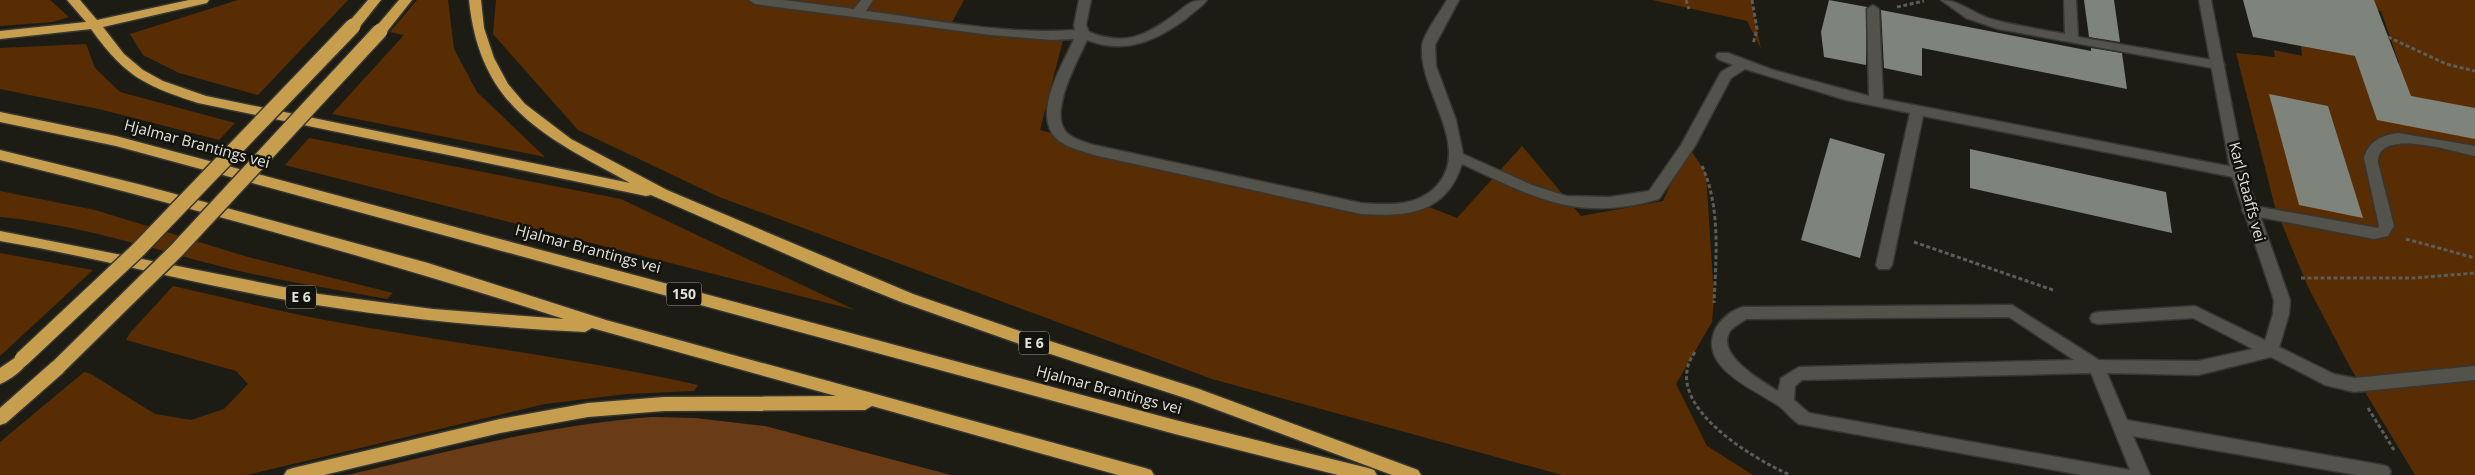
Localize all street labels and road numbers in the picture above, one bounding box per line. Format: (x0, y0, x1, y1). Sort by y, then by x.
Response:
street label: Hjalmar Brantings vei (122, 114, 272, 172)
street label: Karl Staaffs vei (2225, 140, 2271, 244)
street label: Hjalmar Brantings vei (513, 219, 663, 277)
road number: 150 (666, 282, 702, 306)
road number: E 6 (286, 286, 316, 308)
road number: E 6 (1019, 332, 1049, 354)
street label: Hjalmar Brantings vei (1034, 360, 1184, 418)

